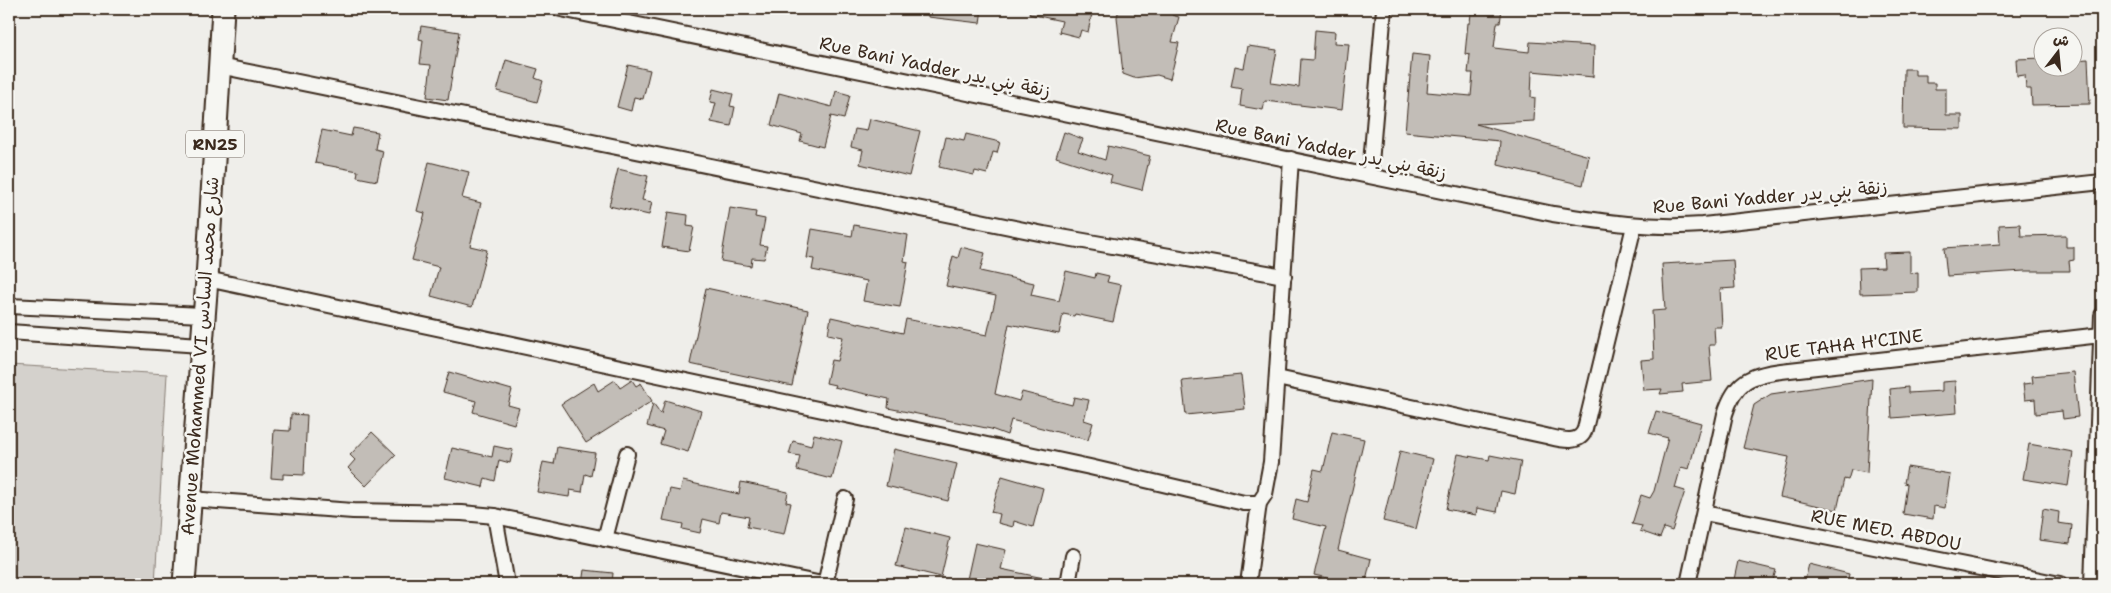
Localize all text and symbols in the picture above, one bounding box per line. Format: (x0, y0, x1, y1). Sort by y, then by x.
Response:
north arrow (2034, 28, 2084, 78)
text: ش (2052, 29, 2071, 50)
street label: Rue Bani Yadder زنقة بني يدر (817, 31, 1053, 107)
street label: Rue Bani Yadder زنقة بني يدر (1213, 113, 1449, 189)
road number: RN25 (186, 130, 244, 158)
street label: Rue Bani Yadder زنقة بني يدر (1652, 175, 1889, 223)
street label: Avenue Mohammed VI شارع محمد السادس (175, 176, 225, 536)
street label: RUE TAHA H'CINE (1764, 323, 1924, 367)
street label: RUE MED. ABDOU (1809, 504, 1963, 556)

